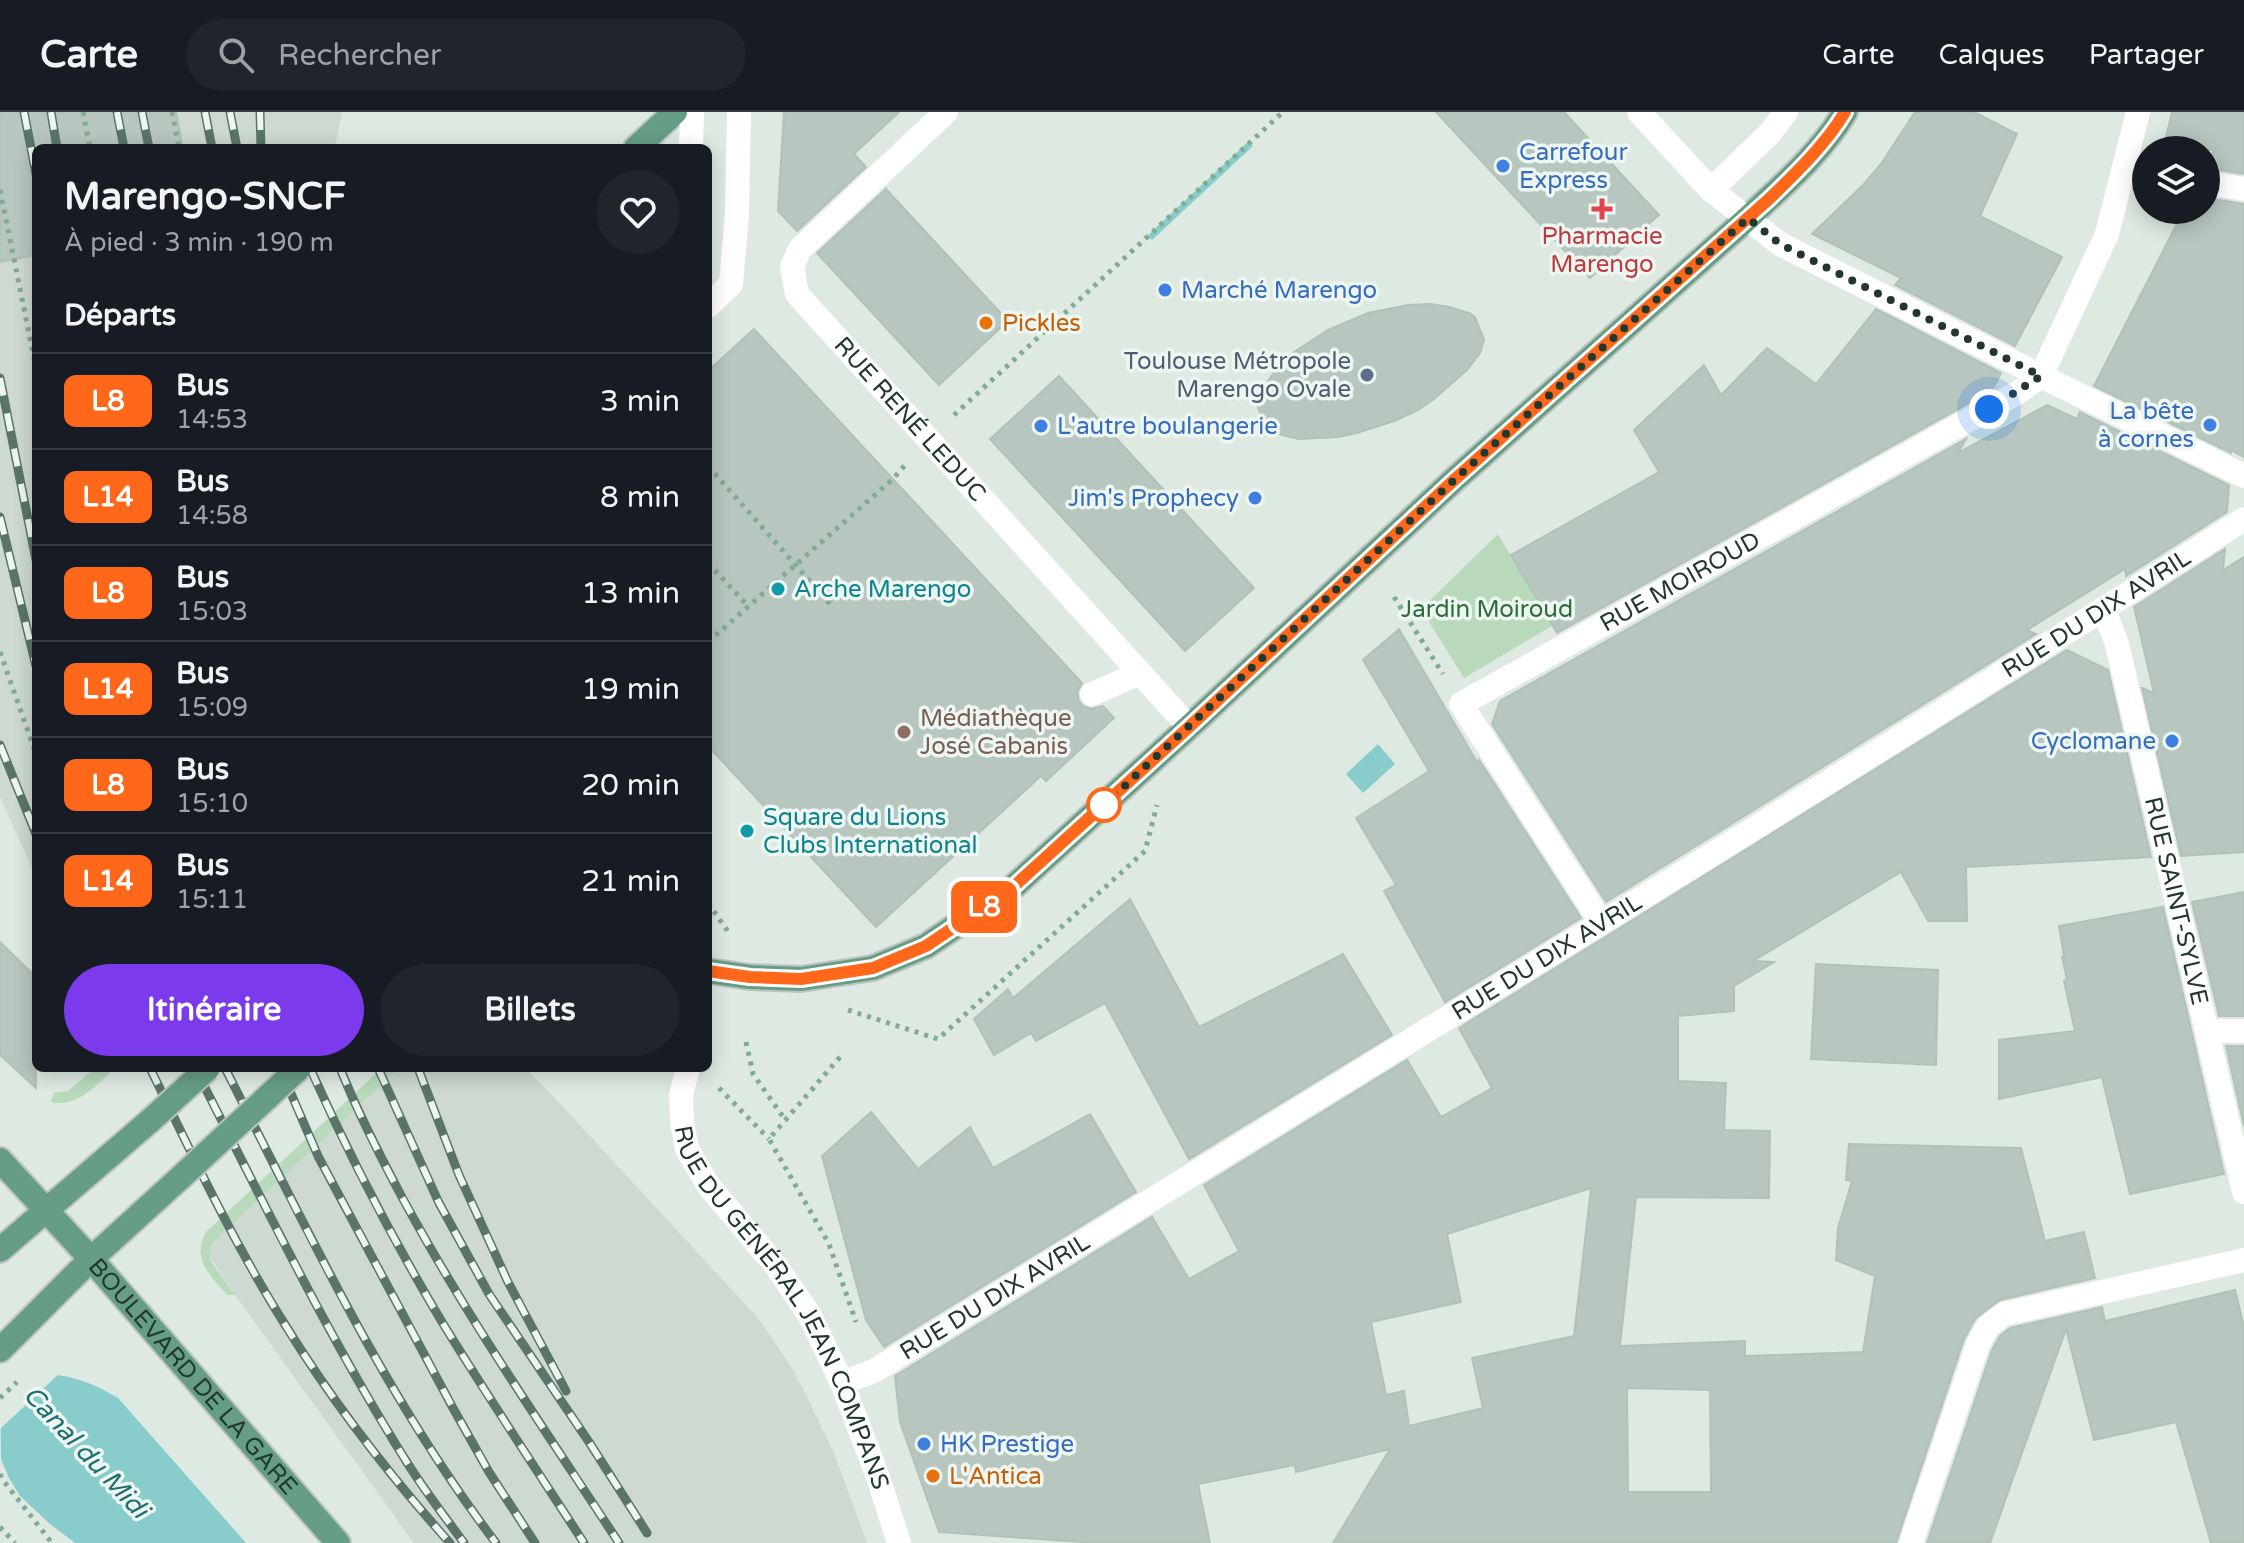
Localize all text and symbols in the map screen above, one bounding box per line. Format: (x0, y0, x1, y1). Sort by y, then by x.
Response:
search box (186, 19, 746, 91)
text: Carte (40, 32, 138, 78)
icon: search (214, 33, 258, 77)
text: Rechercher (278, 37, 441, 74)
text: Carte (1822, 38, 1895, 72)
text: Calques (1939, 38, 2045, 72)
text: Partager (2089, 38, 2204, 72)
map controls (2132, 136, 2220, 224)
button: layers (2132, 136, 2220, 224)
place label: Carrefour Express (1519, 138, 1628, 195)
marker: Carrefour Express (1494, 157, 1512, 175)
button: heart (596, 170, 680, 254)
text: Marengo-SNCF (64, 174, 346, 220)
marker: Pharmacie Marengo (1593, 200, 1611, 218)
place label: Pharmacie Marengo (1541, 222, 1663, 279)
text: À pied · 3 min · 190 m (64, 227, 334, 258)
place label: Marché Marengo (1181, 276, 1377, 305)
marker: Marché Marengo (1156, 281, 1174, 299)
text: Départs (64, 297, 176, 334)
place label: Pickles (1002, 309, 1081, 338)
marker: Pickles (977, 314, 995, 332)
street label: RUE RENÉ LEDUC (828, 331, 992, 507)
place label: Toulouse Métropole Marengo Ovale (1124, 347, 1351, 404)
marker: Toulouse Métropole Marengo Ovale (1358, 366, 1376, 384)
text: Bus (176, 367, 229, 404)
text: 3 min (600, 383, 680, 420)
text: L8 (91, 384, 125, 418)
your location (1969, 389, 2009, 429)
place label: La bête à cornes (2098, 397, 2194, 454)
text: 14:53 (176, 404, 248, 435)
place label: L'autre boulangerie (1057, 412, 1278, 441)
marker: La bête à cornes (2201, 416, 2219, 434)
marker: L'autre boulangerie (1032, 417, 1050, 435)
text: Bus (176, 463, 229, 500)
text: 8 min (600, 479, 680, 516)
text: L14 (82, 480, 134, 514)
place label: Jim's Prophecy (1068, 484, 1239, 513)
marker: Jim's Prophecy (1246, 489, 1264, 507)
text: 14:58 (176, 500, 248, 531)
street label: RUE MOIROUD (1595, 525, 1765, 638)
street label: RUE DU DIX AVRIL (1996, 543, 2196, 684)
text: Bus (176, 559, 229, 596)
text: 13 min (581, 575, 680, 612)
place label: Arche Marengo (794, 575, 971, 604)
text: L8 (91, 576, 125, 610)
marker: Arche Marengo (769, 580, 787, 598)
park label: Jardin Moiroud (1401, 595, 1573, 624)
text: 15:03 (176, 596, 248, 627)
text: Bus (176, 655, 229, 692)
text: 19 min (581, 671, 680, 708)
text: L14 (82, 672, 134, 706)
text: 15:09 (176, 692, 248, 723)
place label: Médiathèque José Cabanis (920, 704, 1071, 761)
marker: Médiathèque José Cabanis (895, 723, 913, 741)
place label: Cyclomane (2031, 727, 2156, 756)
marker: Cyclomane (2163, 732, 2181, 750)
text: Bus (176, 751, 229, 788)
text: 20 min (581, 767, 680, 804)
text: L8 (91, 768, 125, 802)
text: 15:10 (176, 788, 248, 819)
unlabelled marker (1087, 788, 1121, 822)
street label: RUE SAINT-SYLVE (2138, 794, 2215, 1008)
place label: Square du Lions Clubs International (763, 803, 978, 860)
marker: Square du Lions Clubs International (738, 822, 756, 840)
text: Bus (176, 847, 229, 884)
text: 21 min (581, 863, 680, 900)
text: L14 (82, 864, 134, 898)
line badge: L8 (948, 881, 1020, 933)
text: 15:11 (176, 884, 248, 915)
street label: RUE DU DIX AVRIL (1446, 887, 1647, 1026)
text: L8 (967, 890, 1001, 924)
button: Itinéraire (64, 964, 364, 1056)
button: Billets (380, 964, 680, 1056)
street label: RUE DU GÉNÉRAL JEAN COMPANS (668, 1123, 895, 1493)
street label: RUE DU DIX AVRIL (894, 1227, 1095, 1366)
street label: BOULEVARD DE LA GARE (82, 1252, 304, 1501)
water label: Canal du Midi (17, 1379, 158, 1527)
place label: HK Prestige (940, 1430, 1074, 1459)
marker: HK Prestige (915, 1435, 933, 1453)
place label: L'Antica (949, 1462, 1042, 1491)
marker: L'Antica (924, 1467, 942, 1485)

